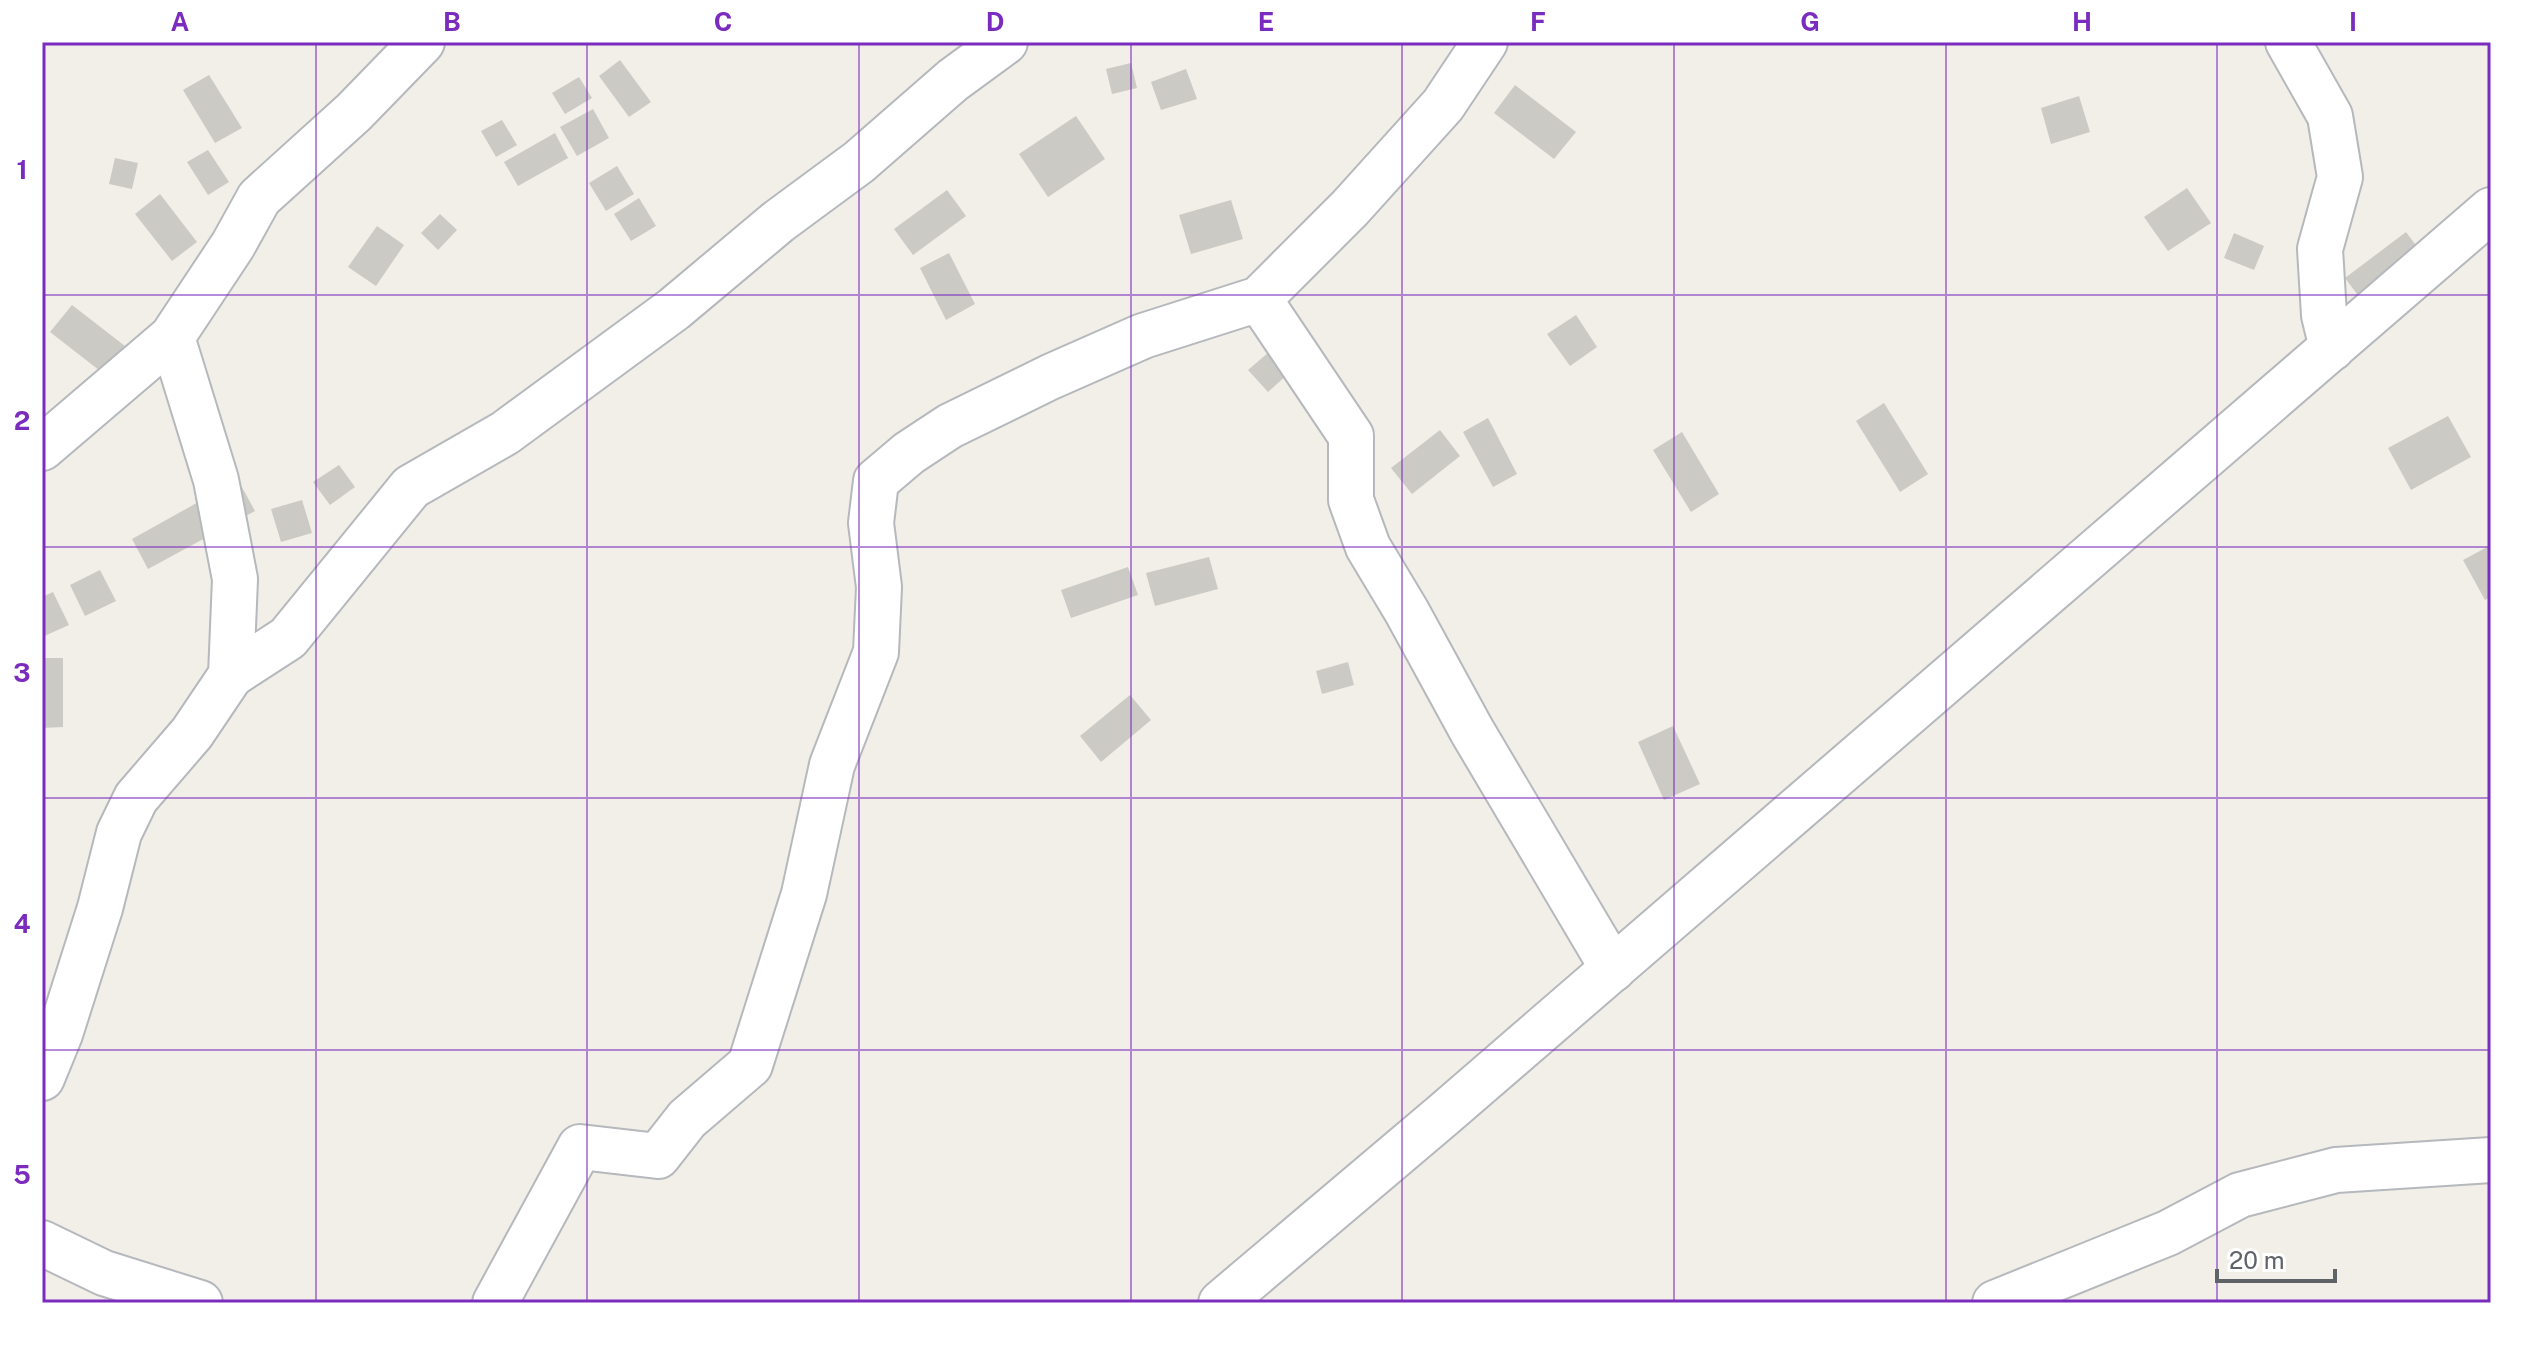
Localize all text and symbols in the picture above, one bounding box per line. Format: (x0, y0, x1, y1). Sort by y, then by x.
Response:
text: A (171, 6, 190, 37)
text: B (443, 6, 461, 37)
text: C (714, 6, 732, 37)
text: D (986, 6, 1004, 37)
text: E (1258, 6, 1274, 37)
text: F (1530, 6, 1546, 37)
text: G (1800, 6, 1820, 37)
text: H (2072, 6, 2092, 37)
text: I (2349, 6, 2357, 37)
text: 1 (16, 154, 28, 185)
text: 2 (14, 405, 30, 436)
text: 3 (13, 657, 31, 688)
text: 4 (13, 908, 31, 939)
text: 5 (13, 1159, 31, 1190)
scale bar (2217, 1233, 2335, 1283)
text: 20 m (2229, 1246, 2285, 1274)

